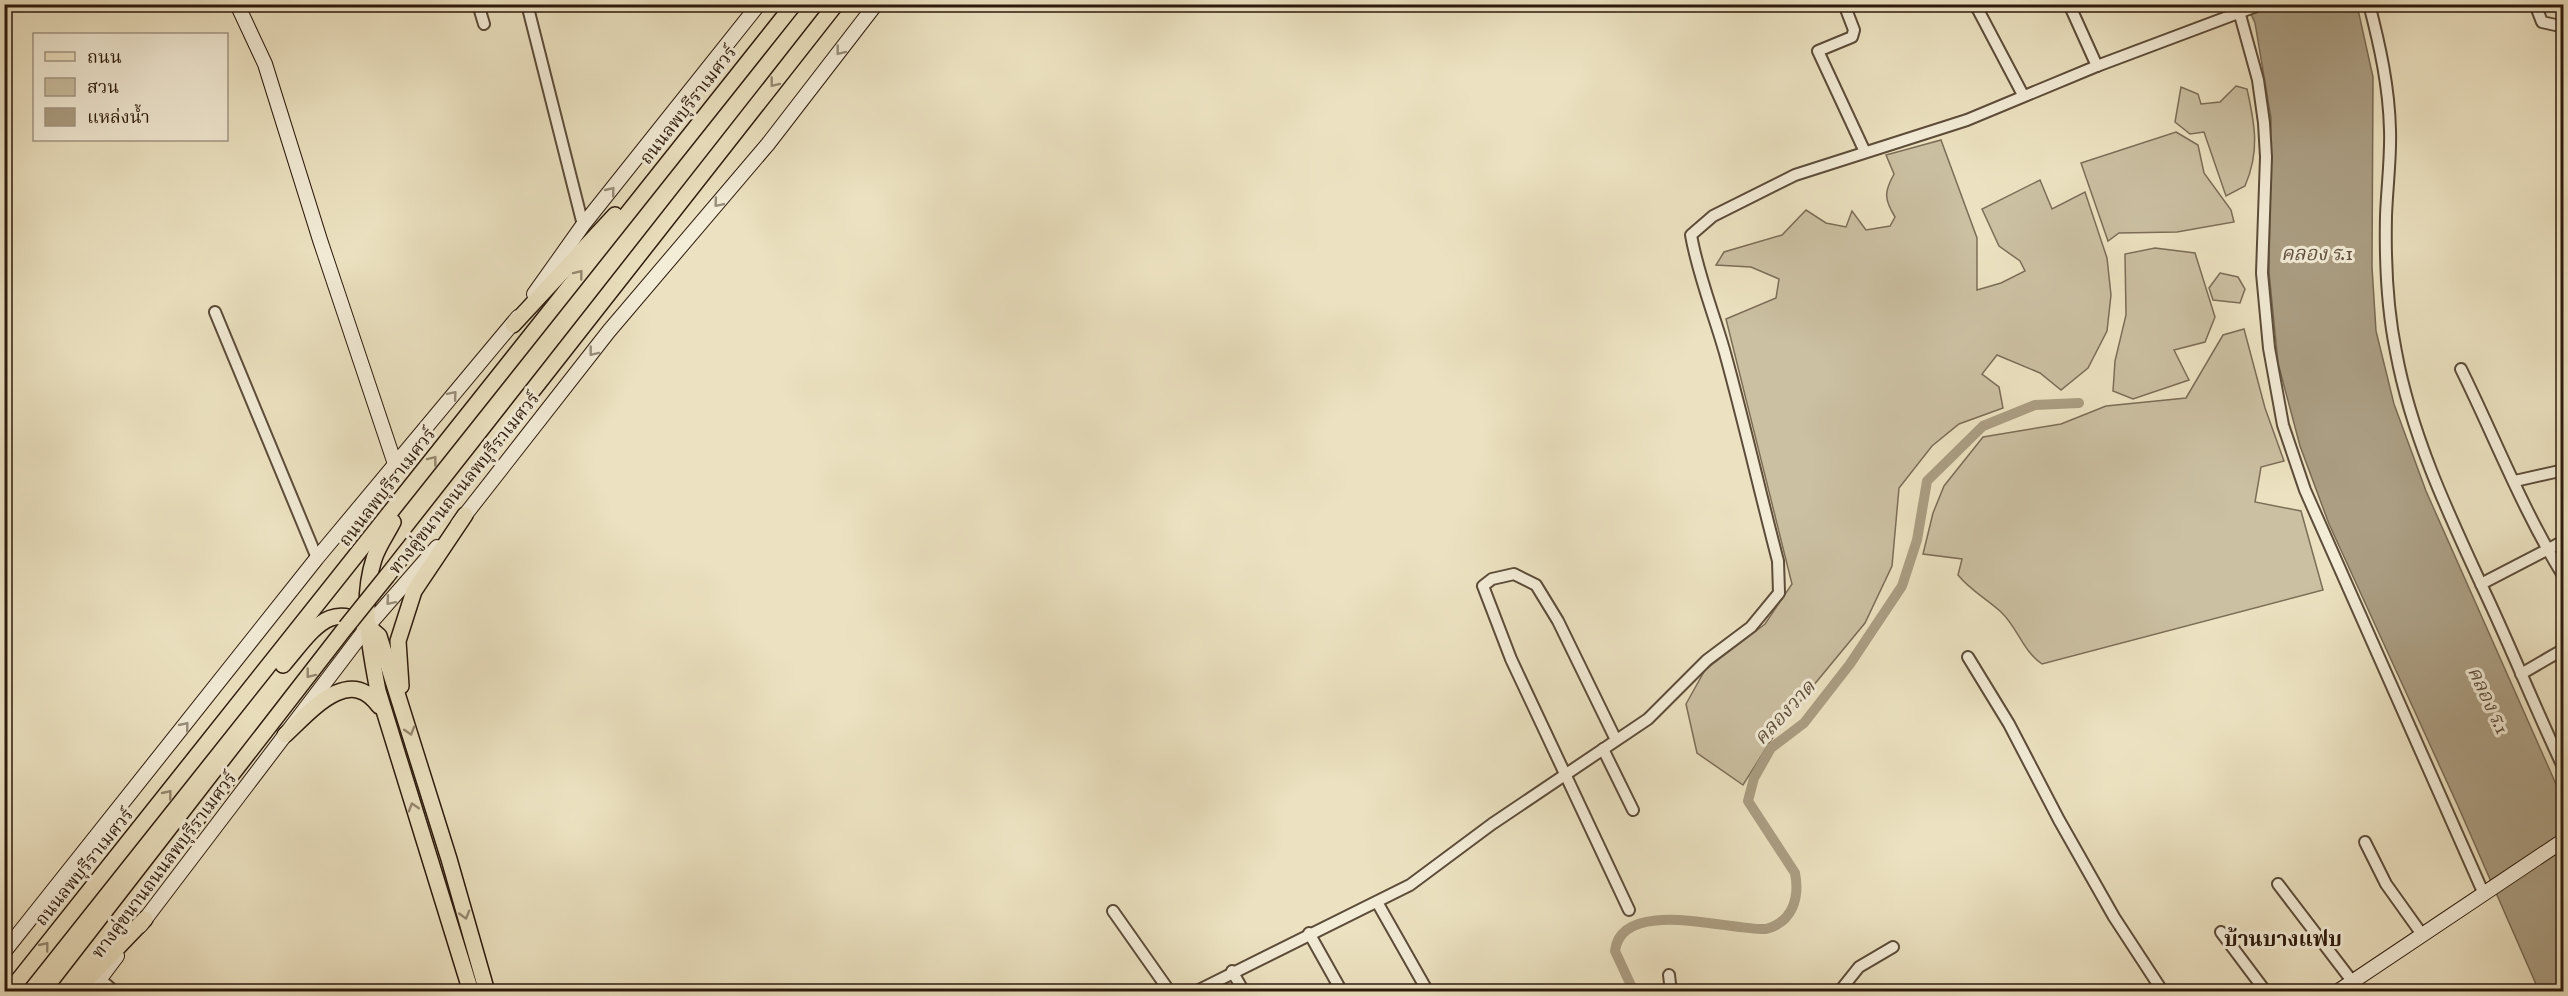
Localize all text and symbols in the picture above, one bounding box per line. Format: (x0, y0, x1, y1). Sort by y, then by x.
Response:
legend (33, 33, 228, 141)
street label: ถนนลพบุรีราเมศวร์ (635, 41, 743, 170)
one-way arrow (837, 44, 848, 55)
text: ถนน (87, 47, 122, 70)
text: สวน (87, 77, 119, 100)
one-way arrow (771, 77, 782, 88)
text: แหล่งน้ำ (87, 103, 150, 130)
one-way arrow (603, 187, 614, 198)
one-way arrow (714, 196, 725, 207)
water label: คลอง ร.1 (2281, 242, 2353, 267)
one-way arrow (572, 270, 583, 281)
one-way arrow (589, 345, 600, 356)
street label: ทางคู่ขนานถนนลพบุรีราเมศวร์ (384, 388, 544, 578)
one-way arrow (446, 391, 457, 402)
street label: ถนนลพบุรีราเมศวร์ (334, 423, 440, 551)
one-way arrow (425, 456, 436, 467)
one-way arrow (386, 594, 397, 605)
water label: คลอง ร.1 (2461, 663, 2514, 739)
one-way arrow (306, 667, 317, 678)
water label: คลองวาด (1749, 675, 1822, 751)
one-way arrow (178, 722, 189, 733)
one-way arrow (403, 725, 415, 736)
street label: ทางคู่ขนานถนนลพบุรีราเมศวร์ (87, 767, 243, 964)
one-way arrow (160, 790, 171, 801)
one-way arrow (408, 802, 420, 813)
street label: ถนนลพบุรีราเมศวร์ (30, 803, 140, 931)
one-way arrow (458, 909, 470, 920)
district label: บ้านบางแฟบ (2224, 927, 2342, 954)
one-way arrow (38, 942, 49, 953)

